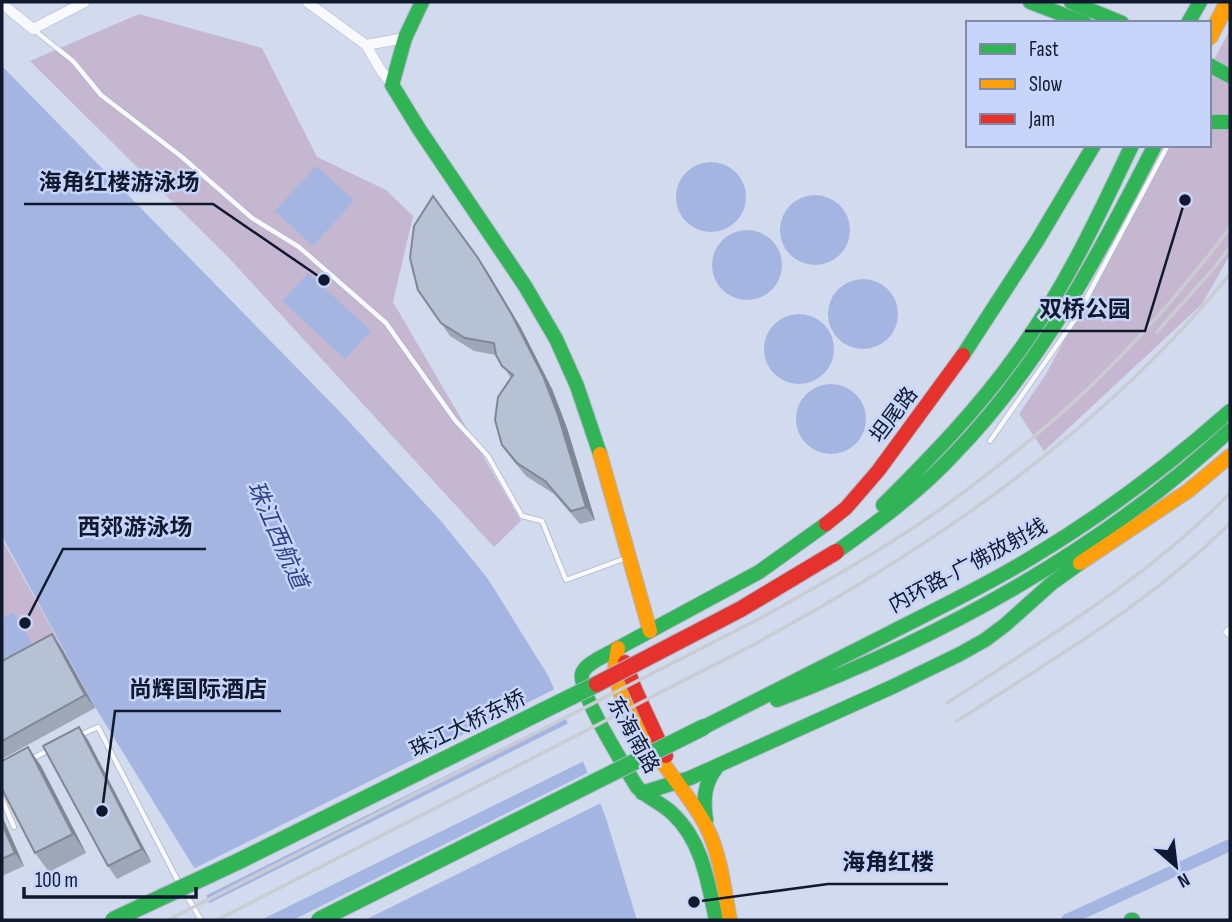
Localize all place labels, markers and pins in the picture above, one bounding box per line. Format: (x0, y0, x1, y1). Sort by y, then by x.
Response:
callout: 海角红楼游泳场 (24, 160, 213, 204)
callout: 双桥公园 (1025, 287, 1145, 331)
callout: 西郊游泳场 (63, 505, 206, 549)
callout: 尚辉国际酒店 (115, 667, 281, 711)
callout: 海角红楼 (828, 840, 948, 884)

